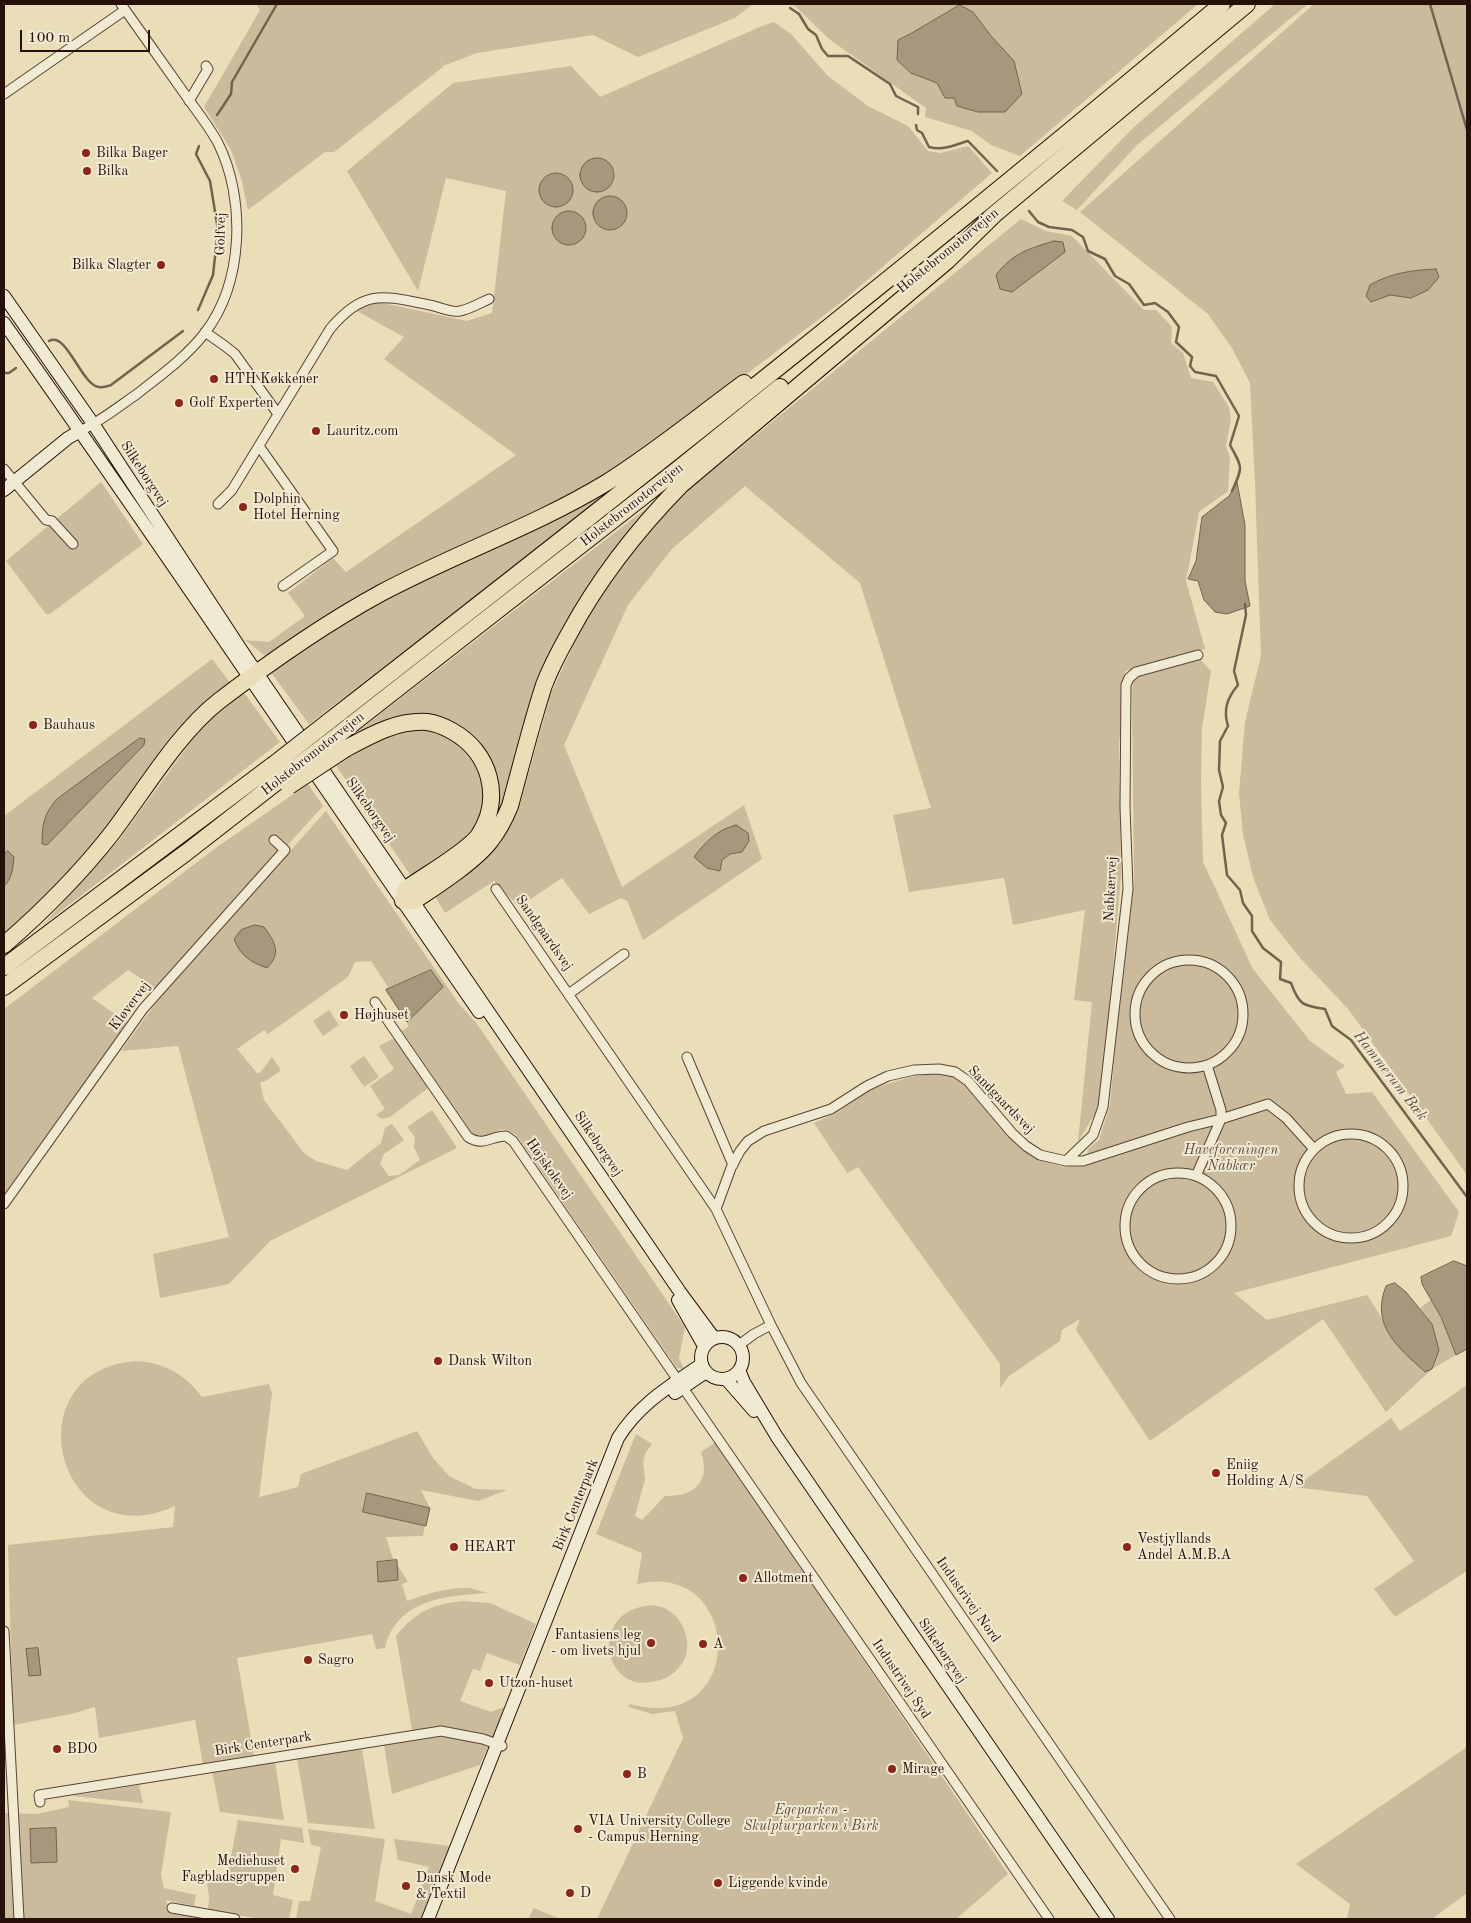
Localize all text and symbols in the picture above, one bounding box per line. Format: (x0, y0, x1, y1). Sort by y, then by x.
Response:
scale bar (22, 20, 152, 52)
text: 100 m (28, 31, 70, 46)
place label: Bilka Bager (96, 145, 168, 161)
marker: Bilka Bager (80, 147, 92, 159)
place label: Bilka (97, 163, 128, 179)
marker: Bilka (81, 165, 93, 177)
street label: Holstebromotorvejen (894, 205, 1002, 297)
street label: Golfvej (212, 212, 230, 256)
place label: Bilka Slagter (72, 257, 151, 273)
marker: Bilka Slagter (155, 259, 167, 271)
place label: HTH Køkkener (224, 371, 318, 387)
marker: HTH Køkkener (208, 373, 220, 385)
place label: Golf Experten (189, 395, 274, 411)
marker: Golf Experten (173, 397, 185, 409)
place label: Lauritz.com (326, 423, 398, 439)
marker: Lauritz.com (310, 425, 322, 437)
street label: Silkeborgvej (117, 438, 171, 510)
street label: Holstebromotorvejen (577, 459, 687, 551)
place label: Dolphin Hotel Herning (253, 491, 340, 524)
marker: Dolphin Hotel Herning (237, 501, 249, 513)
street label: Holstebromotorvejen (258, 708, 368, 800)
place label: Bauhaus (43, 717, 95, 733)
marker: Bauhaus (27, 719, 39, 731)
street label: Silkeborgvej (342, 774, 398, 846)
street label: Nabkærvej (1101, 856, 1121, 922)
street label: Sandgaardsvej (512, 892, 576, 974)
street label: Kløvervej (106, 978, 154, 1034)
place label: Højhuset (354, 1007, 409, 1023)
marker: Højhuset (338, 1009, 350, 1021)
water label: Hammerum Bæk (1349, 1027, 1431, 1125)
street label: Sandgaardsvej (964, 1062, 1038, 1138)
street label: Silkeborgvej (570, 1108, 626, 1180)
street label: Højskolevej (522, 1135, 576, 1203)
park label: Haveforeningen Nabkær (1184, 1142, 1278, 1174)
place label: Dansk Wilton (448, 1353, 532, 1369)
marker: Dansk Wilton (432, 1355, 444, 1367)
street label: Birk Centerpark (550, 1456, 602, 1554)
place label: Eniig Holding A/S (1226, 1457, 1304, 1490)
marker: Eniig Holding A/S (1210, 1467, 1222, 1479)
place label: Vestjyllands Andel A.M.B.A (1137, 1531, 1231, 1564)
place label: HEART (464, 1539, 515, 1555)
marker: HEART (448, 1541, 460, 1553)
marker: Vestjyllands Andel A.M.B.A (1121, 1541, 1133, 1553)
street label: Industrivej Nord (932, 1554, 1004, 1646)
place label: Allotment (753, 1570, 813, 1586)
marker: Allotment (737, 1572, 749, 1584)
street label: Silkeborgvej (914, 1615, 970, 1687)
place label: Fantasiens leg - om livets hjul (551, 1627, 641, 1660)
place label: A (713, 1636, 724, 1652)
street label: Industrivej Syd (868, 1636, 934, 1722)
marker: Fantasiens leg - om livets hjul (645, 1637, 657, 1649)
marker: A (697, 1638, 709, 1650)
place label: Sagro (318, 1652, 354, 1668)
marker: Sagro (302, 1654, 314, 1666)
place label: Utzon-huset (499, 1675, 573, 1691)
marker: Utzon-huset (483, 1677, 495, 1689)
street label: Birk Centerpark (213, 1728, 313, 1760)
place label: BDO (67, 1741, 97, 1757)
marker: BDO (51, 1743, 63, 1755)
place label: Mirage (902, 1761, 944, 1777)
marker: Mirage (886, 1763, 898, 1775)
place label: B (637, 1766, 647, 1782)
marker: B (621, 1768, 633, 1780)
park label: Egeparken - Skulpturparken i Birk (743, 1802, 879, 1834)
place label: VIA University College - Campus Herning (588, 1813, 731, 1845)
marker: VIA University College - Campus Herning (572, 1823, 584, 1835)
place label: Mediehuset Fagbladsgruppen (181, 1853, 285, 1885)
marker: Mediehuset Fagbladsgruppen (289, 1863, 301, 1875)
place label: Dansk Mode & Textil (416, 1870, 491, 1902)
place label: Liggende kvinde (728, 1875, 828, 1891)
marker: Liggende kvinde (712, 1877, 724, 1889)
marker: Dansk Mode & Textil (400, 1880, 412, 1892)
place label: D (580, 1885, 591, 1901)
marker: D (564, 1887, 576, 1899)

